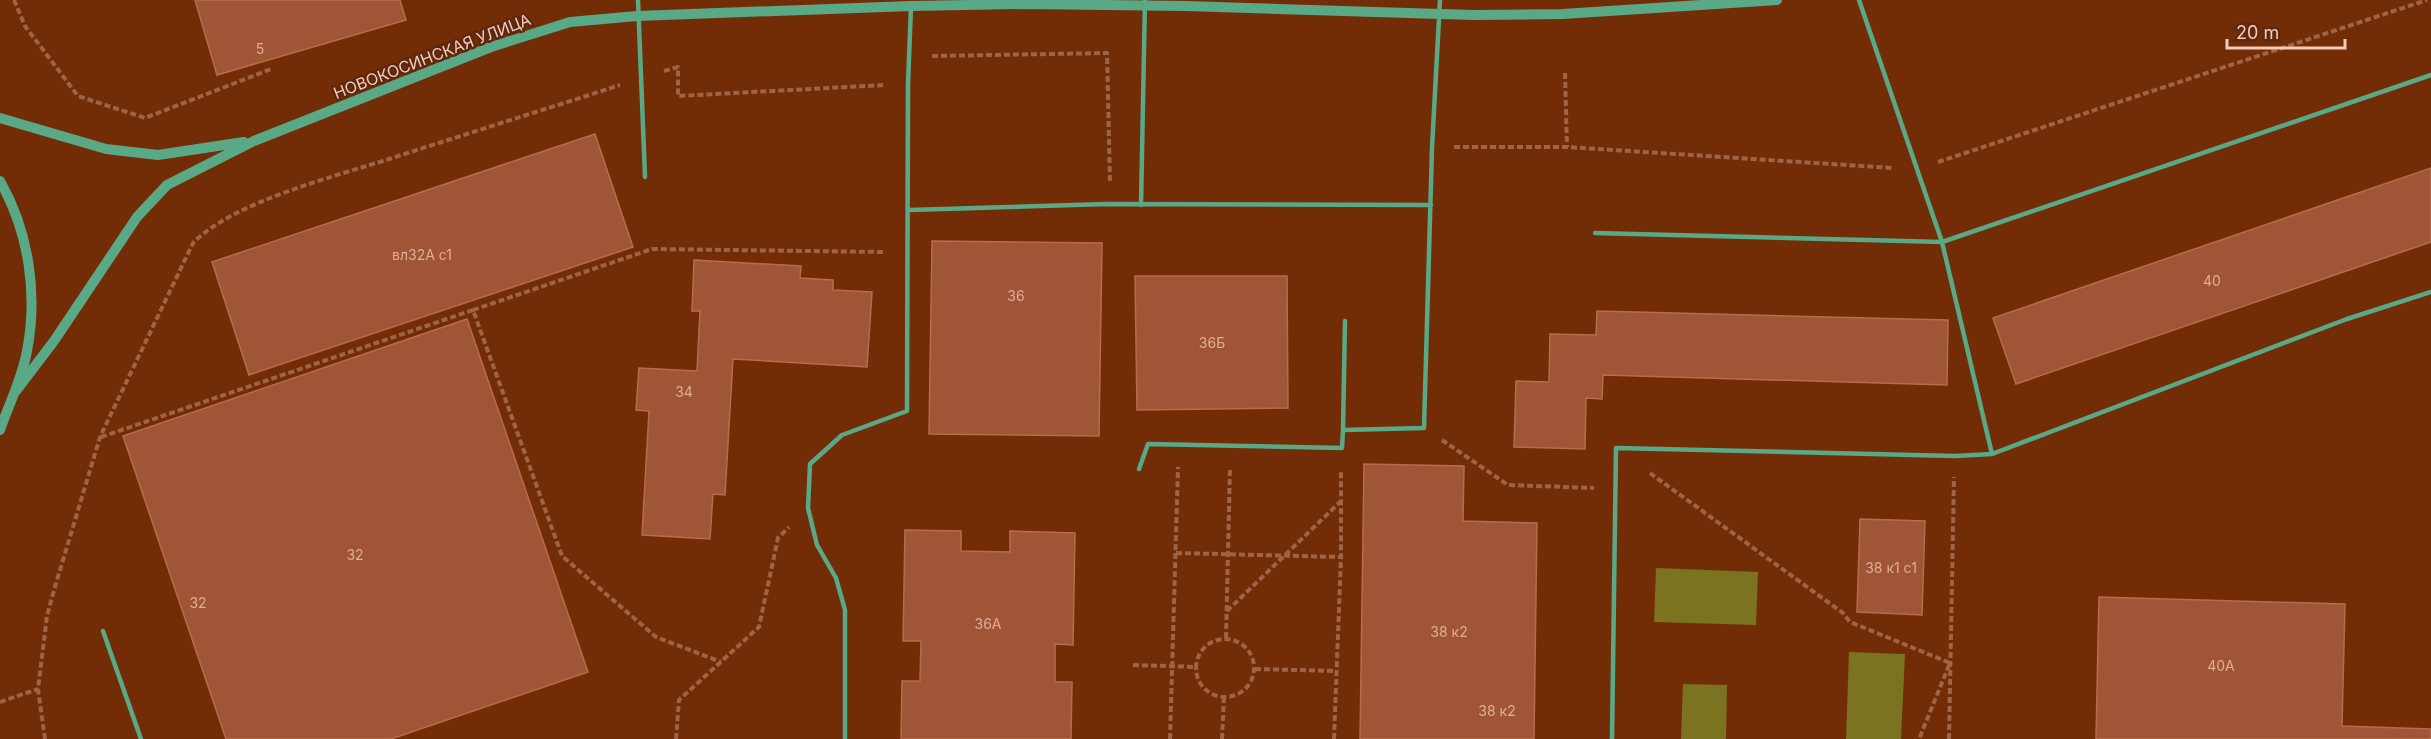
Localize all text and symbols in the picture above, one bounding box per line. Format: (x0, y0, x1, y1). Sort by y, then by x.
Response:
street label: НОВОКОСИНСКАЯ УЛИЦА (330, 9, 534, 103)
scale bar (2227, 12, 2346, 50)
text: 20 m (2236, 22, 2279, 43)
house number: 5 (256, 40, 264, 57)
house number: вл32А с1 (392, 246, 452, 263)
house number: 40 (2203, 272, 2221, 289)
house number: 36 (1007, 287, 1025, 304)
house number: 36Б (1199, 334, 1225, 351)
house number: 34 (675, 383, 693, 400)
house number: 32 (346, 546, 364, 563)
house number: 38 к1 с1 (1865, 559, 1917, 576)
house number: 32 (189, 594, 207, 611)
house number: 36А (975, 615, 1002, 632)
house number: 38 к2 (1430, 623, 1468, 640)
house number: 40А (2207, 657, 2235, 674)
house number: 38 к2 (1478, 702, 1516, 719)

